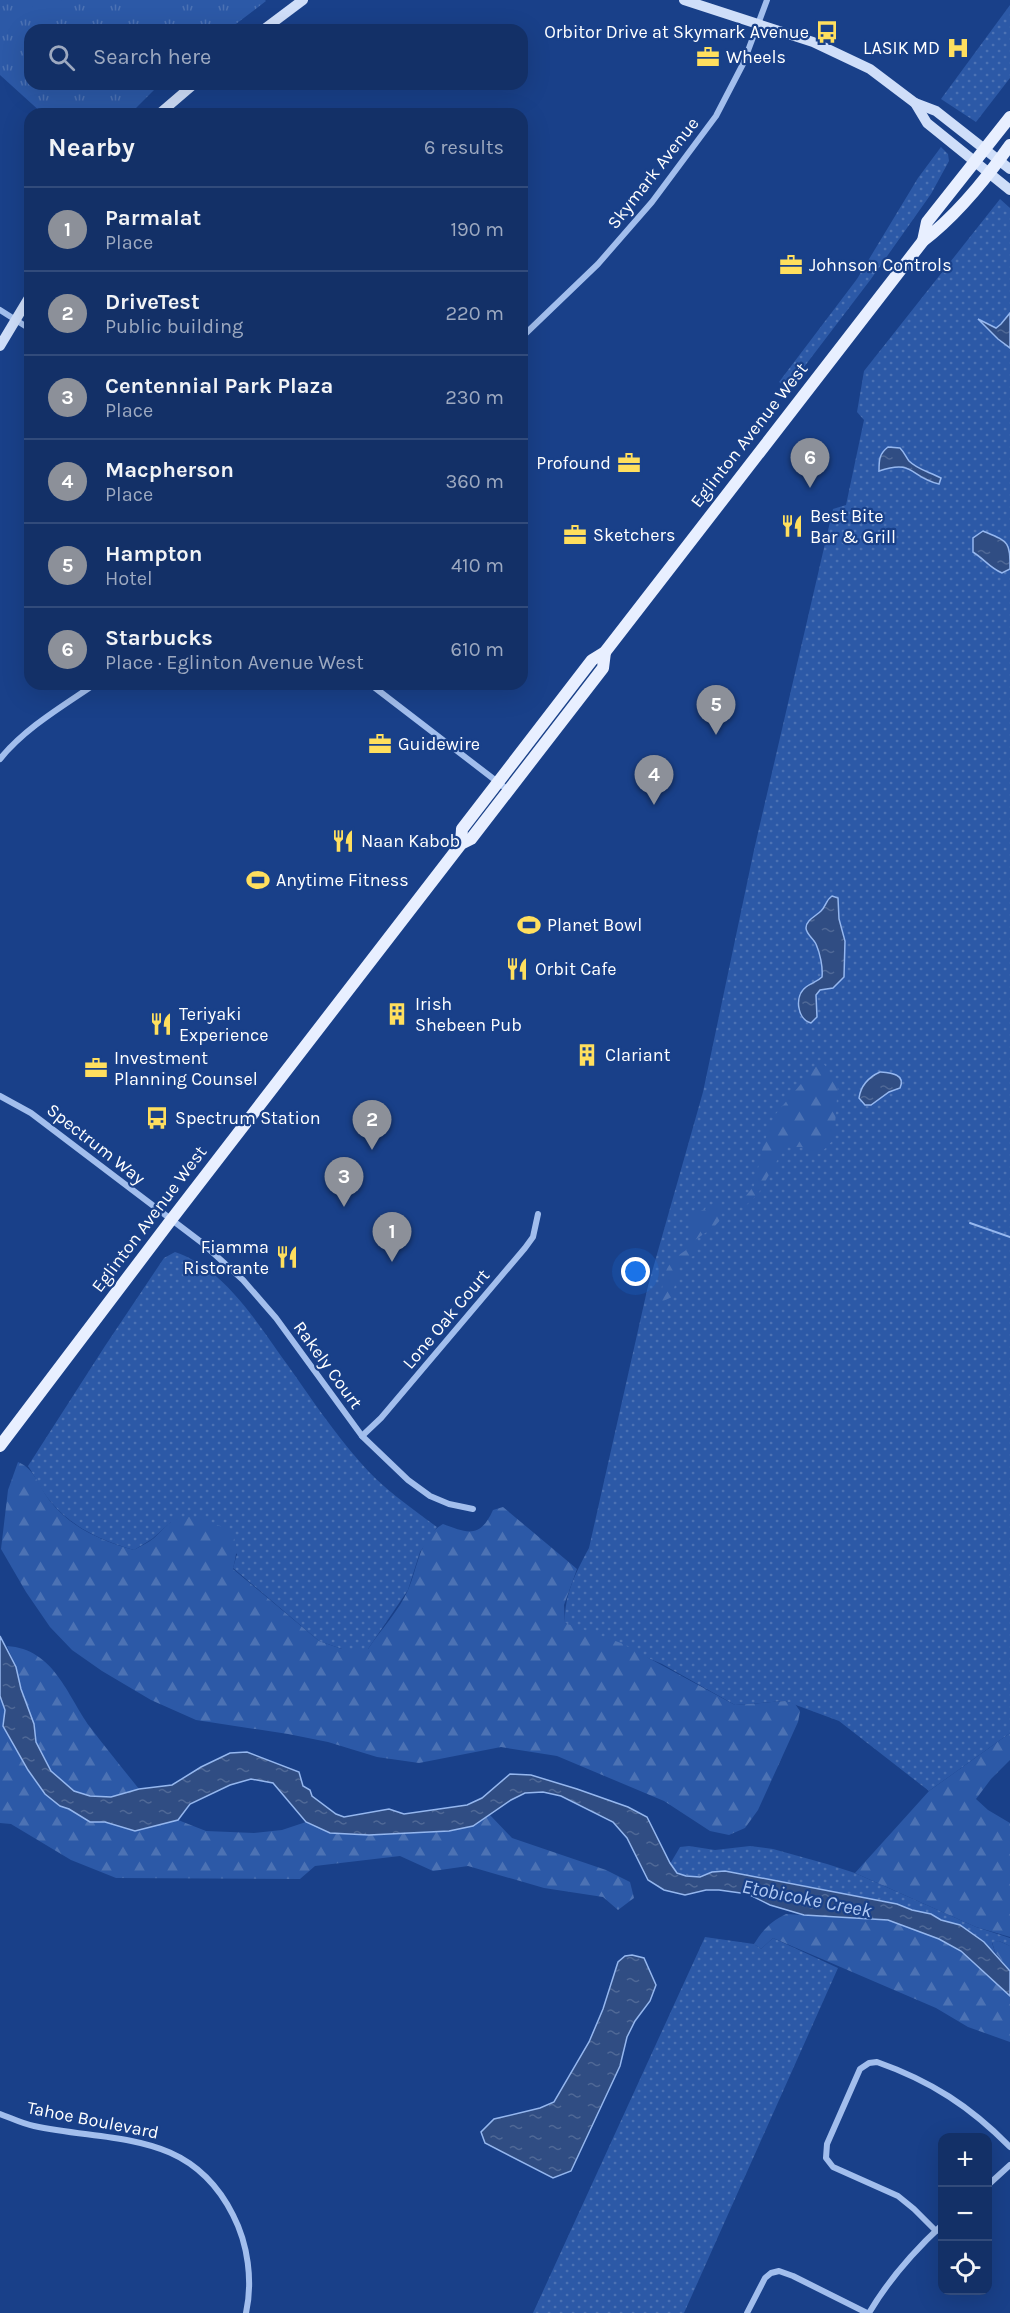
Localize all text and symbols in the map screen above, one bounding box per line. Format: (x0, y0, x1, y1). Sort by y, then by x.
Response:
bus stop icon: Orbitor Drive at Skymark Avenue (814, 19, 840, 45)
place label: Orbitor Drive at Skymark Avenue (544, 21, 809, 43)
search box (24, 24, 528, 90)
hospital icon: LASIK MD (945, 35, 971, 61)
place label: LASIK MD (863, 37, 940, 59)
icon: search (45, 41, 78, 74)
text: Search here (93, 44, 211, 70)
office icon: Wheels (695, 44, 721, 70)
place label: Wheels (726, 46, 786, 68)
street label: Skymark Avenue (602, 113, 704, 233)
text: Nearby (48, 132, 135, 163)
text: 6 results (424, 136, 504, 159)
text: Parmalat (105, 205, 201, 231)
text: 1 (64, 218, 71, 241)
text: 190 m (450, 218, 504, 241)
text: Place (105, 231, 153, 254)
office icon: Johnson Controls (778, 252, 804, 278)
place label: Johnson Controls (809, 254, 952, 276)
text: DriveTest (105, 289, 200, 315)
text: 2 (61, 302, 74, 325)
text: 220 m (445, 302, 504, 325)
text: Public building (105, 315, 243, 338)
street label: Eglinton Avenue West (686, 358, 813, 512)
text: Centennial Park Plaza (105, 373, 333, 399)
text: 3 (61, 386, 74, 409)
text: 230 m (445, 386, 504, 409)
text: Place (105, 399, 153, 422)
pin: 6 (790, 438, 830, 488)
office icon: Profound (616, 450, 642, 476)
place label: Profound (536, 452, 611, 474)
text: Macpherson (105, 457, 234, 483)
text: 4 (62, 470, 73, 493)
text: 360 m (445, 470, 504, 493)
text: Place (105, 483, 153, 506)
place label: Best Bite Bar & Grill (810, 505, 896, 548)
restaurant icon: Best Bite Bar & Grill (779, 513, 805, 539)
office icon: Sketchers (562, 522, 588, 548)
place label: Sketchers (593, 524, 675, 546)
text: Hampton (105, 541, 203, 567)
text: 5 (62, 554, 73, 577)
text: 410 m (451, 554, 504, 577)
text: Hotel (105, 567, 153, 590)
text: Starbucks (105, 625, 213, 651)
text: 6 (61, 638, 74, 661)
text: 610 m (451, 638, 504, 661)
text: Place · Eglinton Avenue West (105, 651, 364, 674)
pin: 5 (696, 686, 736, 735)
office icon: Guidewire (367, 731, 393, 757)
place label: Guidewire (398, 733, 480, 755)
pin: 4 (634, 756, 674, 805)
restaurant icon: Naan Kabob (330, 828, 356, 854)
place label: Naan Kabob (361, 830, 460, 852)
sports icon: Anytime Fitness (245, 867, 271, 893)
place label: Anytime Fitness (276, 869, 409, 891)
sports icon: Planet Bowl (516, 912, 542, 938)
place label: Planet Bowl (547, 914, 642, 936)
restaurant icon: Orbit Cafe (504, 956, 530, 982)
place label: Orbit Cafe (535, 958, 617, 980)
place label: Irish Shebeen Pub (415, 993, 522, 1036)
building icon: Irish Shebeen Pub (384, 1001, 410, 1027)
place label: Teriyaki Experience (179, 1003, 269, 1046)
restaurant icon: Teriyaki Experience (148, 1011, 174, 1037)
building icon: Clariant (574, 1042, 600, 1068)
place label: Clariant (605, 1044, 671, 1066)
place label: Investment Planning Counsel (114, 1047, 258, 1090)
office icon: Investment Planning Counsel (83, 1055, 109, 1081)
street label: Spectrum Way (42, 1099, 150, 1190)
pin: 2 (352, 1100, 392, 1150)
bus stop icon: Spectrum Station (144, 1105, 170, 1131)
place label: Spectrum Station (175, 1107, 321, 1129)
street label: Eglinton Avenue West (87, 1141, 211, 1297)
pin: 3 (324, 1158, 364, 1207)
pin: 1 (372, 1212, 412, 1262)
place label: Fiamma Ristorante (183, 1236, 269, 1279)
restaurant icon: Fiamma Ristorante (274, 1244, 300, 1270)
your location (621, 1257, 650, 1286)
street label: Lone Oak Court (398, 1264, 494, 1373)
street label: Rakely Court (289, 1317, 367, 1413)
water label: Etobicoke Creek (740, 1875, 875, 1923)
street label: Tahoe Boulevard (25, 2096, 161, 2144)
map controls (938, 2133, 992, 2295)
button: + (938, 2133, 992, 2187)
button: − (938, 2187, 992, 2241)
button: locate (938, 2241, 992, 2295)

